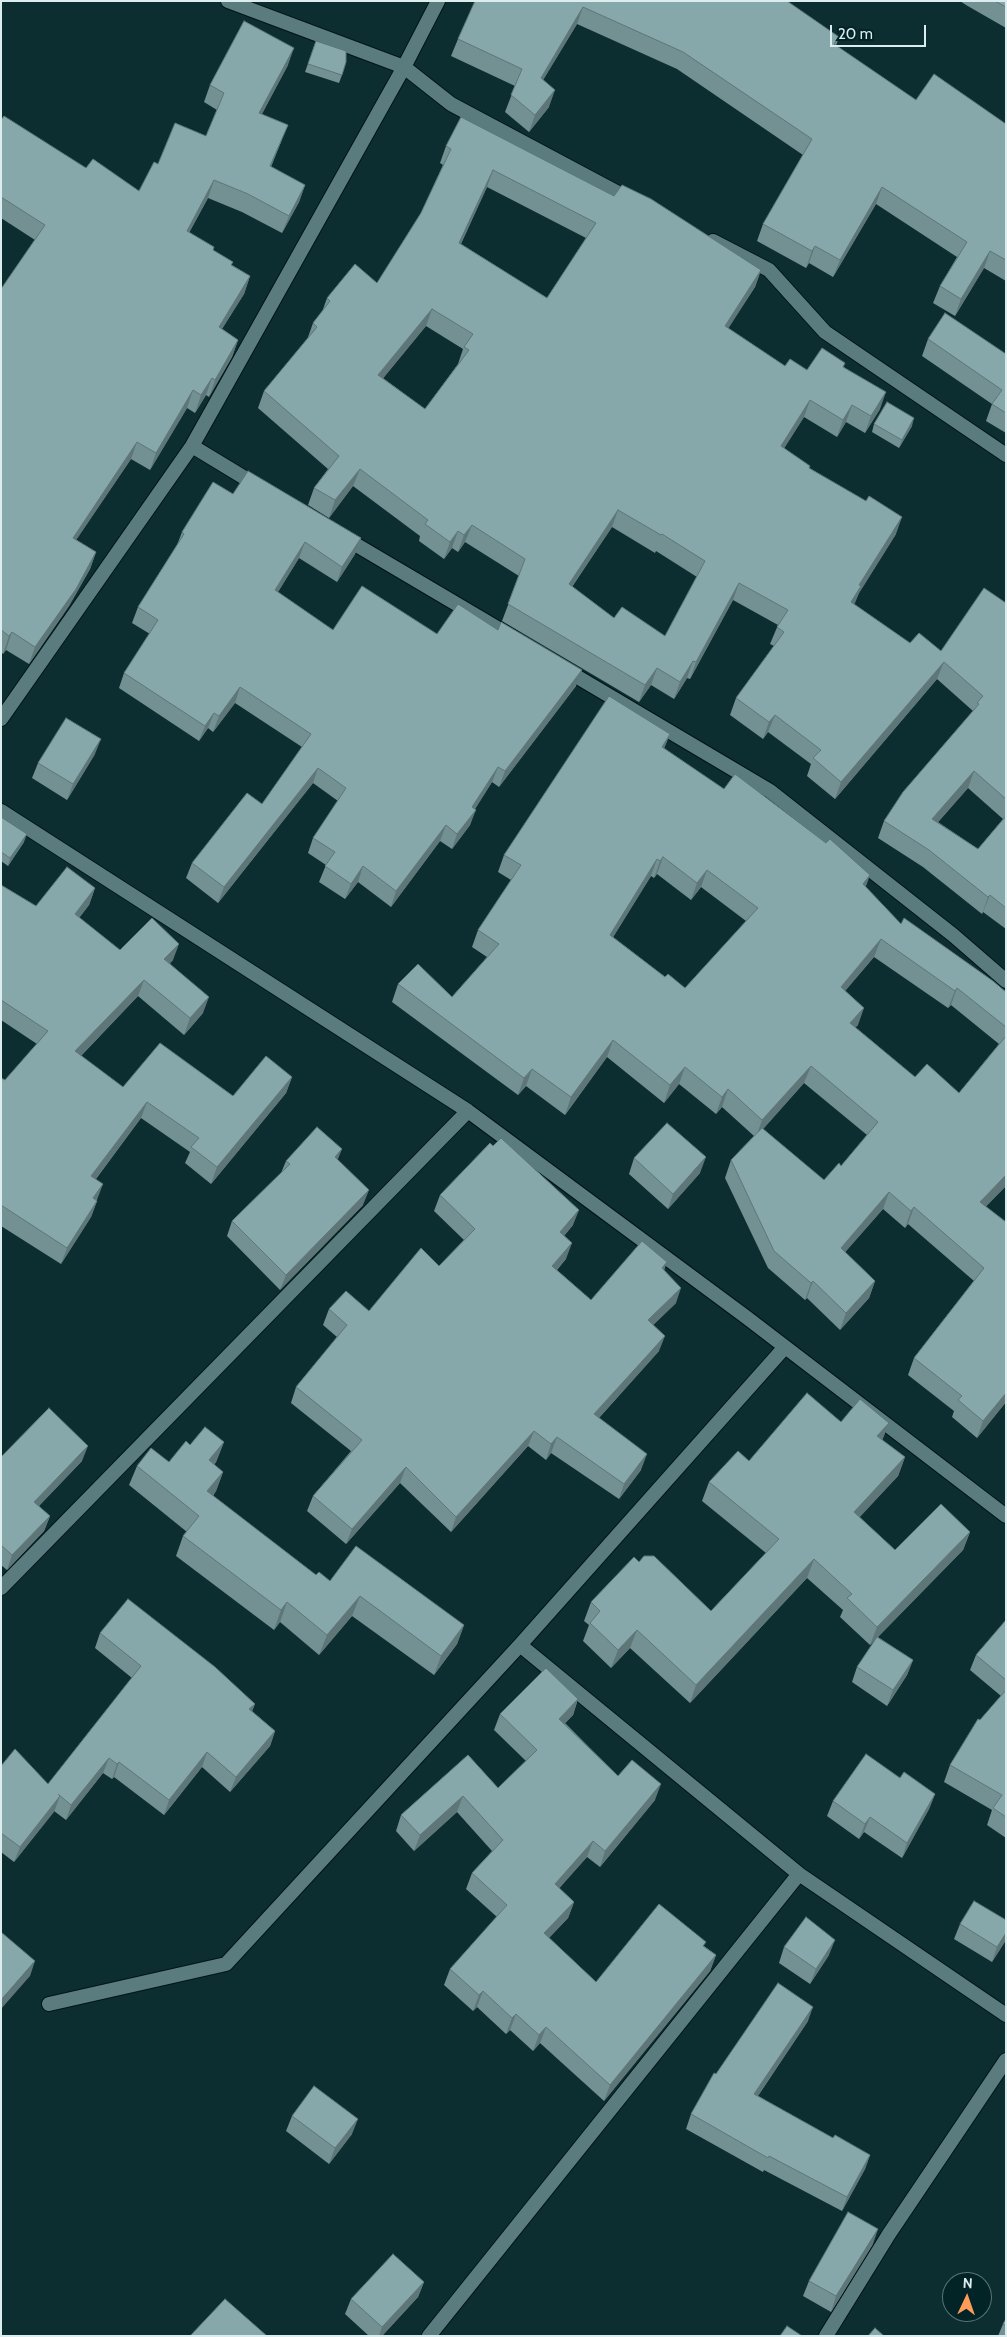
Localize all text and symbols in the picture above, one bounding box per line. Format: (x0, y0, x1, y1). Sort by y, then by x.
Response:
scale bar (832, 15, 928, 47)
text: 20 m (838, 25, 873, 43)
north arrow (942, 2272, 992, 2322)
text: N (962, 2274, 973, 2292)

